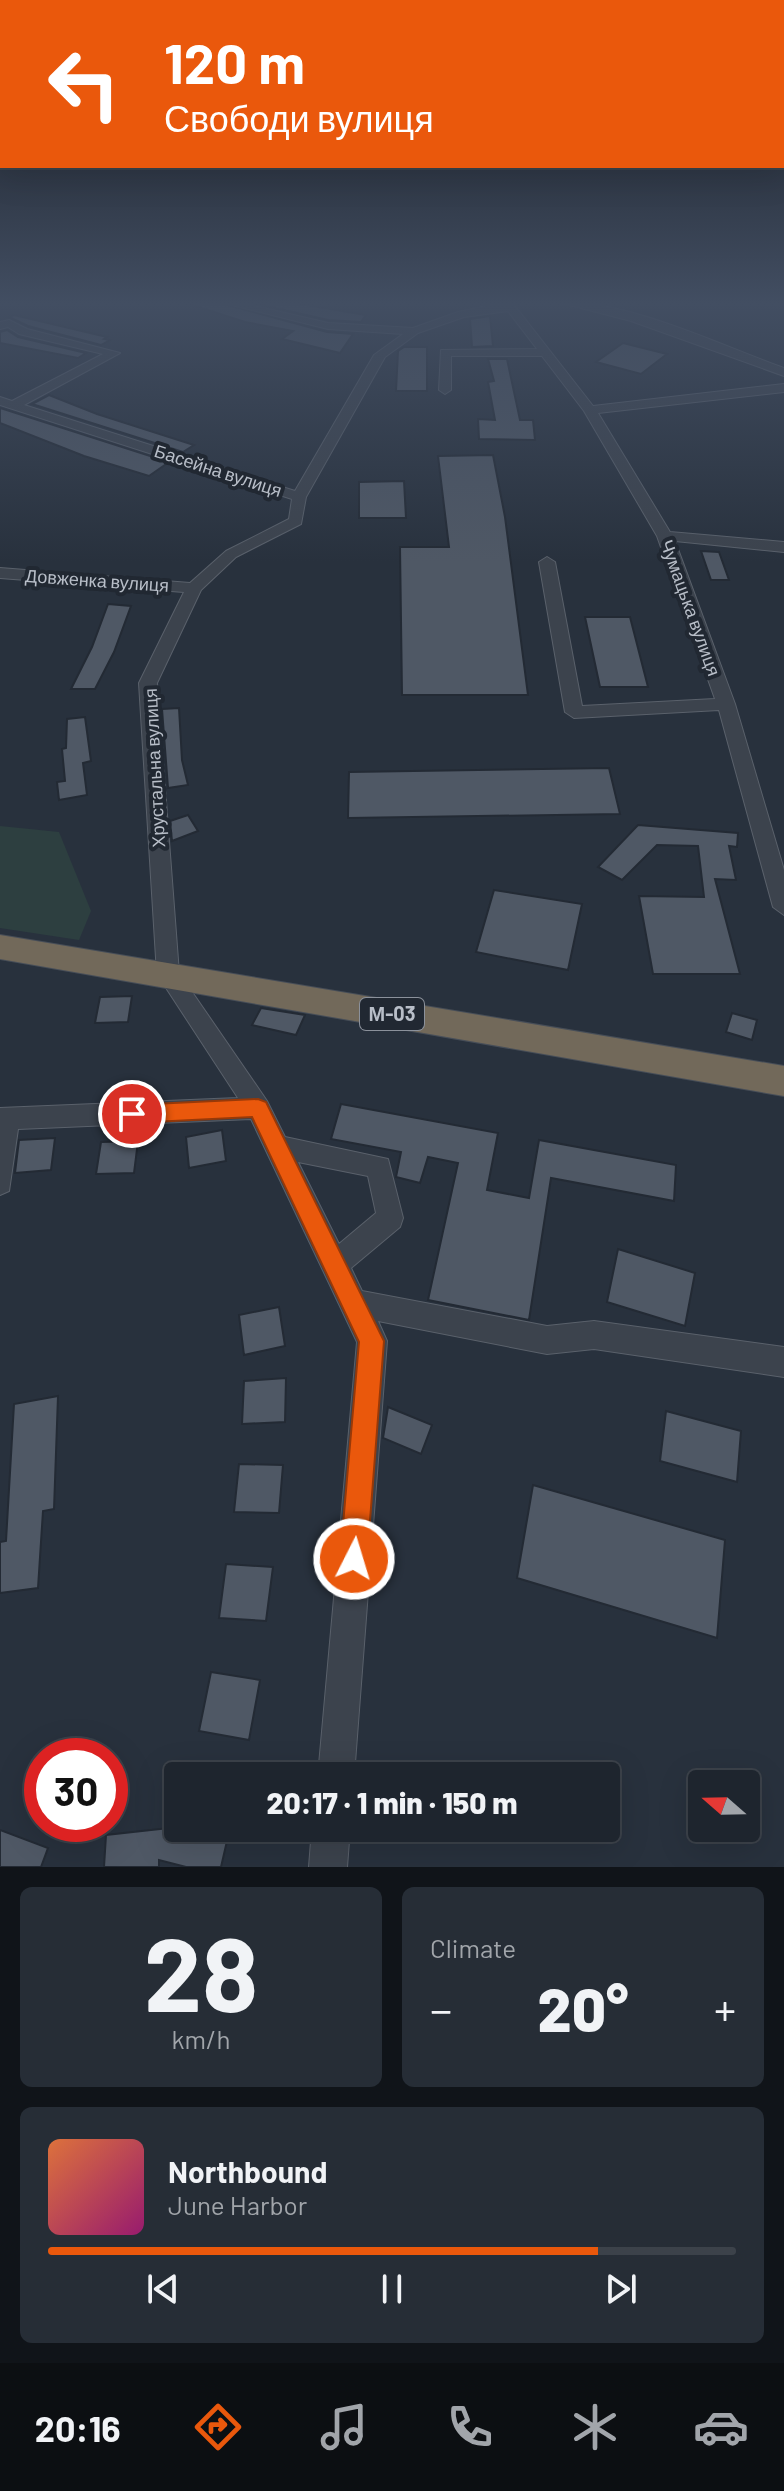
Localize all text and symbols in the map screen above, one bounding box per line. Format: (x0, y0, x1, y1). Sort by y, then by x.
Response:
text: 120 m (164, 28, 305, 95)
icon: left (32, 32, 136, 136)
text: Свободи вулиця (164, 96, 434, 139)
street label: Басейна вулиця (152, 439, 285, 501)
street label: Чумацька вулиця (656, 537, 726, 679)
street label: Довженка вулиця (24, 564, 170, 596)
street label: Хрустальна вулиця (139, 688, 169, 848)
road number: М-03 (360, 998, 424, 1030)
pin (98, 1080, 166, 1148)
icon: arrive (110, 1092, 154, 1136)
position arrow (312, 1517, 396, 1601)
speed limit sign: 30 (24, 1738, 128, 1842)
north arrow (688, 1770, 760, 1842)
map controls (688, 1770, 760, 1842)
text: 20:17 · 1 min · 150 m (266, 1784, 518, 1820)
text: 28 (144, 1908, 258, 2033)
text: Climate (430, 1932, 516, 1963)
text: 20° (538, 1972, 628, 2044)
text: − (430, 1982, 452, 2035)
text: + (714, 1982, 736, 2035)
text: km/h (172, 2023, 230, 2054)
text: Northbound (168, 2153, 327, 2189)
text: June Harbor (168, 2189, 307, 2220)
icon: previous (141, 2267, 185, 2311)
icon: pause (370, 2267, 414, 2311)
icon: next (599, 2267, 643, 2311)
icon: directions (190, 2399, 246, 2455)
icon: music (316, 2399, 372, 2455)
icon: phone (442, 2399, 498, 2455)
icon: climate (567, 2399, 623, 2455)
icon: car (693, 2399, 749, 2455)
text: 20:16 (35, 2406, 121, 2449)

